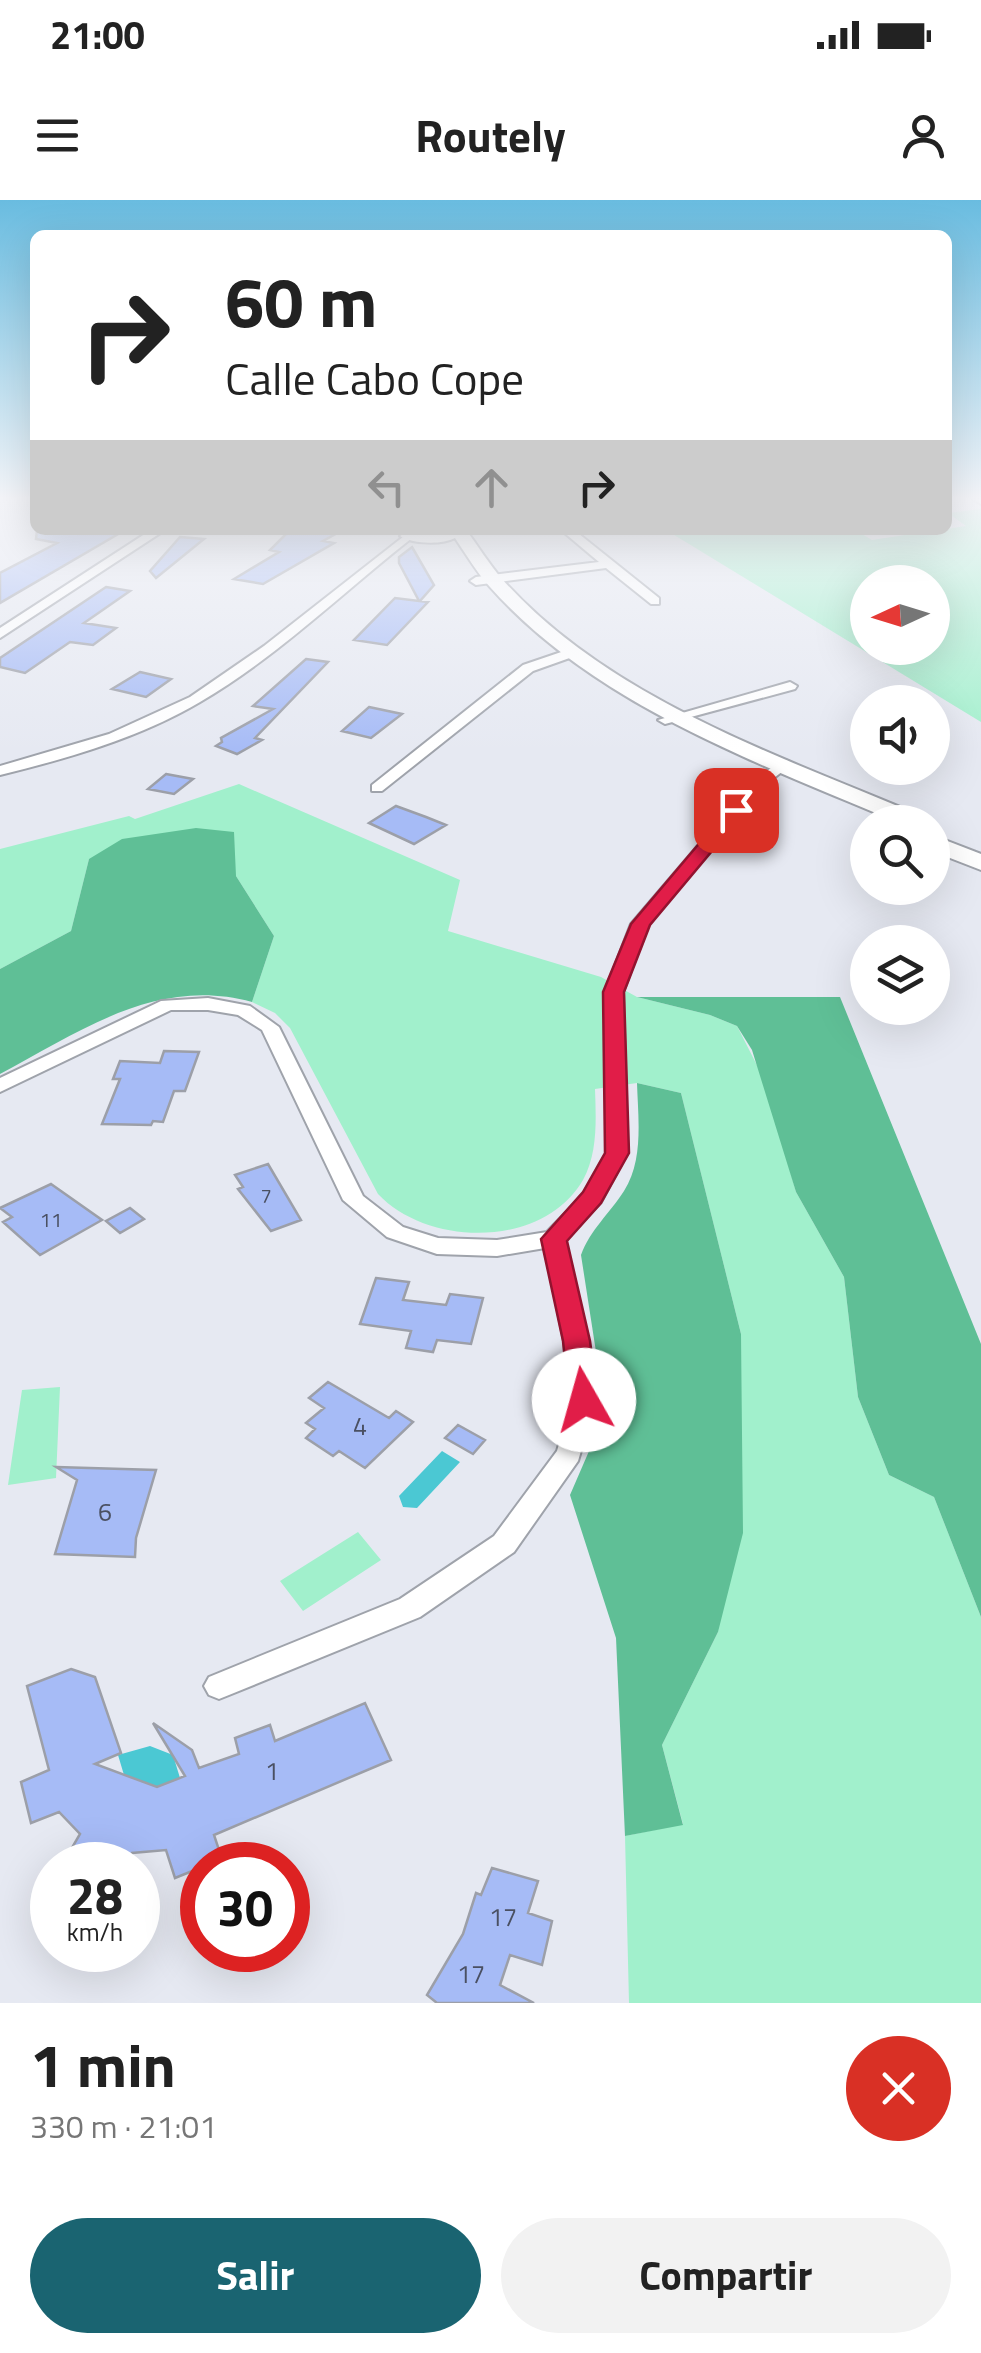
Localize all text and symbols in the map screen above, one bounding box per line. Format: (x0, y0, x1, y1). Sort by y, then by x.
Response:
text: 21:00 (50, 6, 145, 64)
text: Routely (415, 101, 566, 169)
icon: menu (30, 108, 85, 163)
icon: person (896, 108, 951, 163)
text: 60 m (225, 248, 378, 354)
icon: right (60, 270, 190, 400)
text: Calle Cabo Cope (225, 344, 524, 412)
icon: left (359, 460, 414, 515)
icon: ahead (464, 460, 519, 515)
icon: right (569, 460, 624, 515)
north arrow (850, 565, 950, 665)
map controls (850, 565, 950, 1025)
button: sound (850, 685, 950, 785)
pin (694, 768, 779, 853)
icon: arrive (709, 783, 764, 838)
button: search (850, 805, 950, 905)
button: layers (850, 925, 950, 1025)
house number: 7 (260, 1180, 272, 1211)
house number: 11 (40, 1204, 62, 1235)
position arrow (532, 1348, 636, 1452)
house number: 4 (353, 1407, 367, 1445)
house number: 6 (98, 1493, 112, 1531)
house number: 1 (265, 1752, 279, 1790)
speed limit sign: 30 (180, 1842, 310, 1972)
text: 28 (67, 1857, 123, 1933)
house number: 17 (489, 1898, 517, 1936)
text: km/h (67, 1913, 123, 1951)
house number: 17 (457, 1955, 485, 1993)
text: 1 min (30, 2019, 176, 2110)
button: close (846, 2036, 951, 2141)
text: 330 m · 21:01 (30, 2102, 217, 2150)
button: Salir (30, 2218, 481, 2333)
button: Compartir (501, 2218, 951, 2333)

